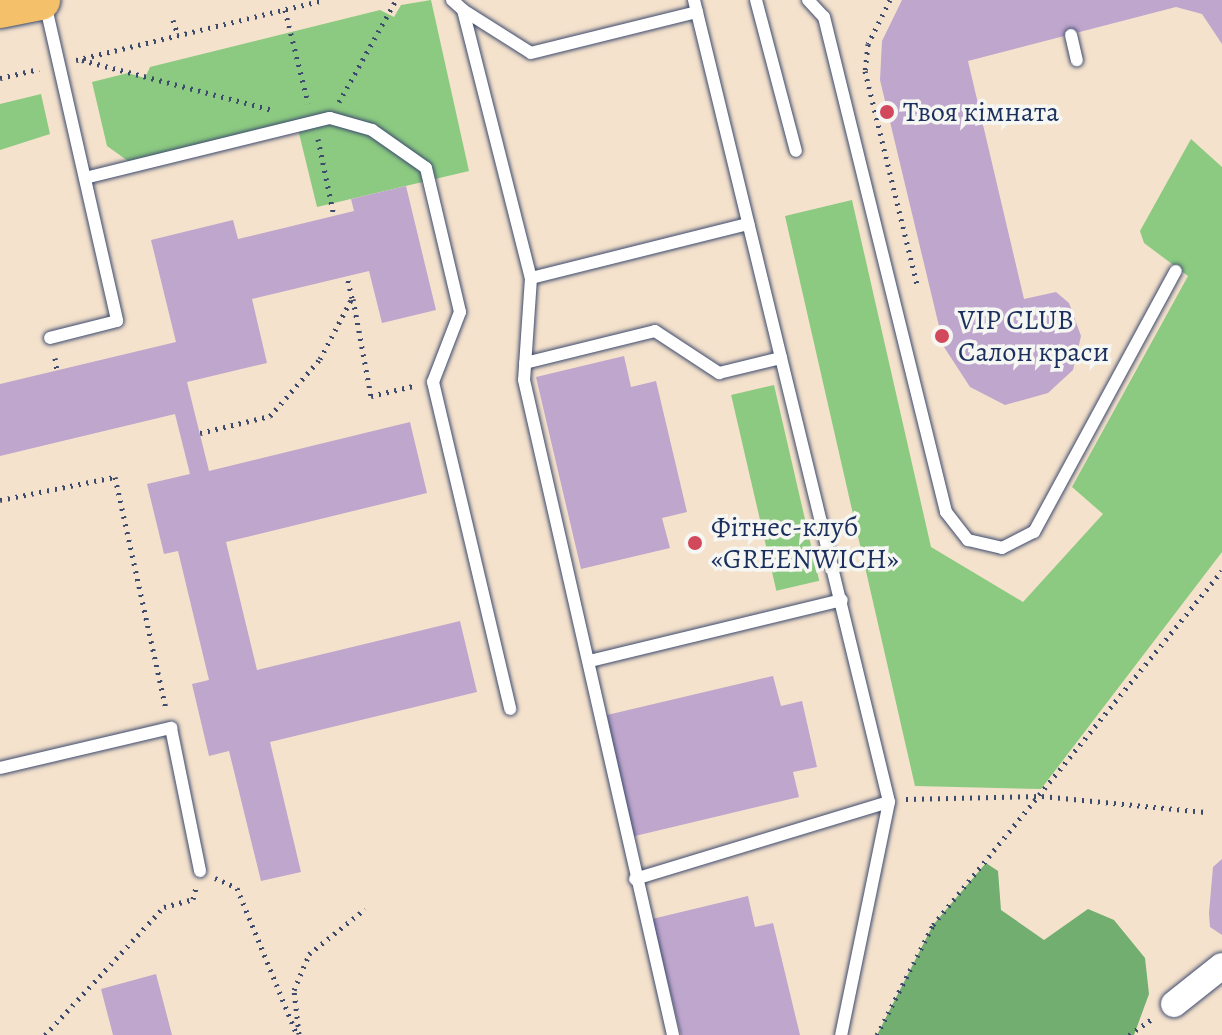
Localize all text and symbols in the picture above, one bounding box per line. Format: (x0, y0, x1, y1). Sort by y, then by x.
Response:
place label: Твоя кімната (903, 95, 1059, 129)
marker: Твоя кімната (878, 103, 896, 121)
place label: VIP CLUB Салон краси (958, 303, 1109, 369)
marker: VIP CLUB Салон краси (933, 327, 951, 345)
place label: Фітнес-клуб «GREENWICH» (711, 510, 899, 576)
marker: Фітнес-клуб «GREENWICH» (686, 534, 704, 552)

